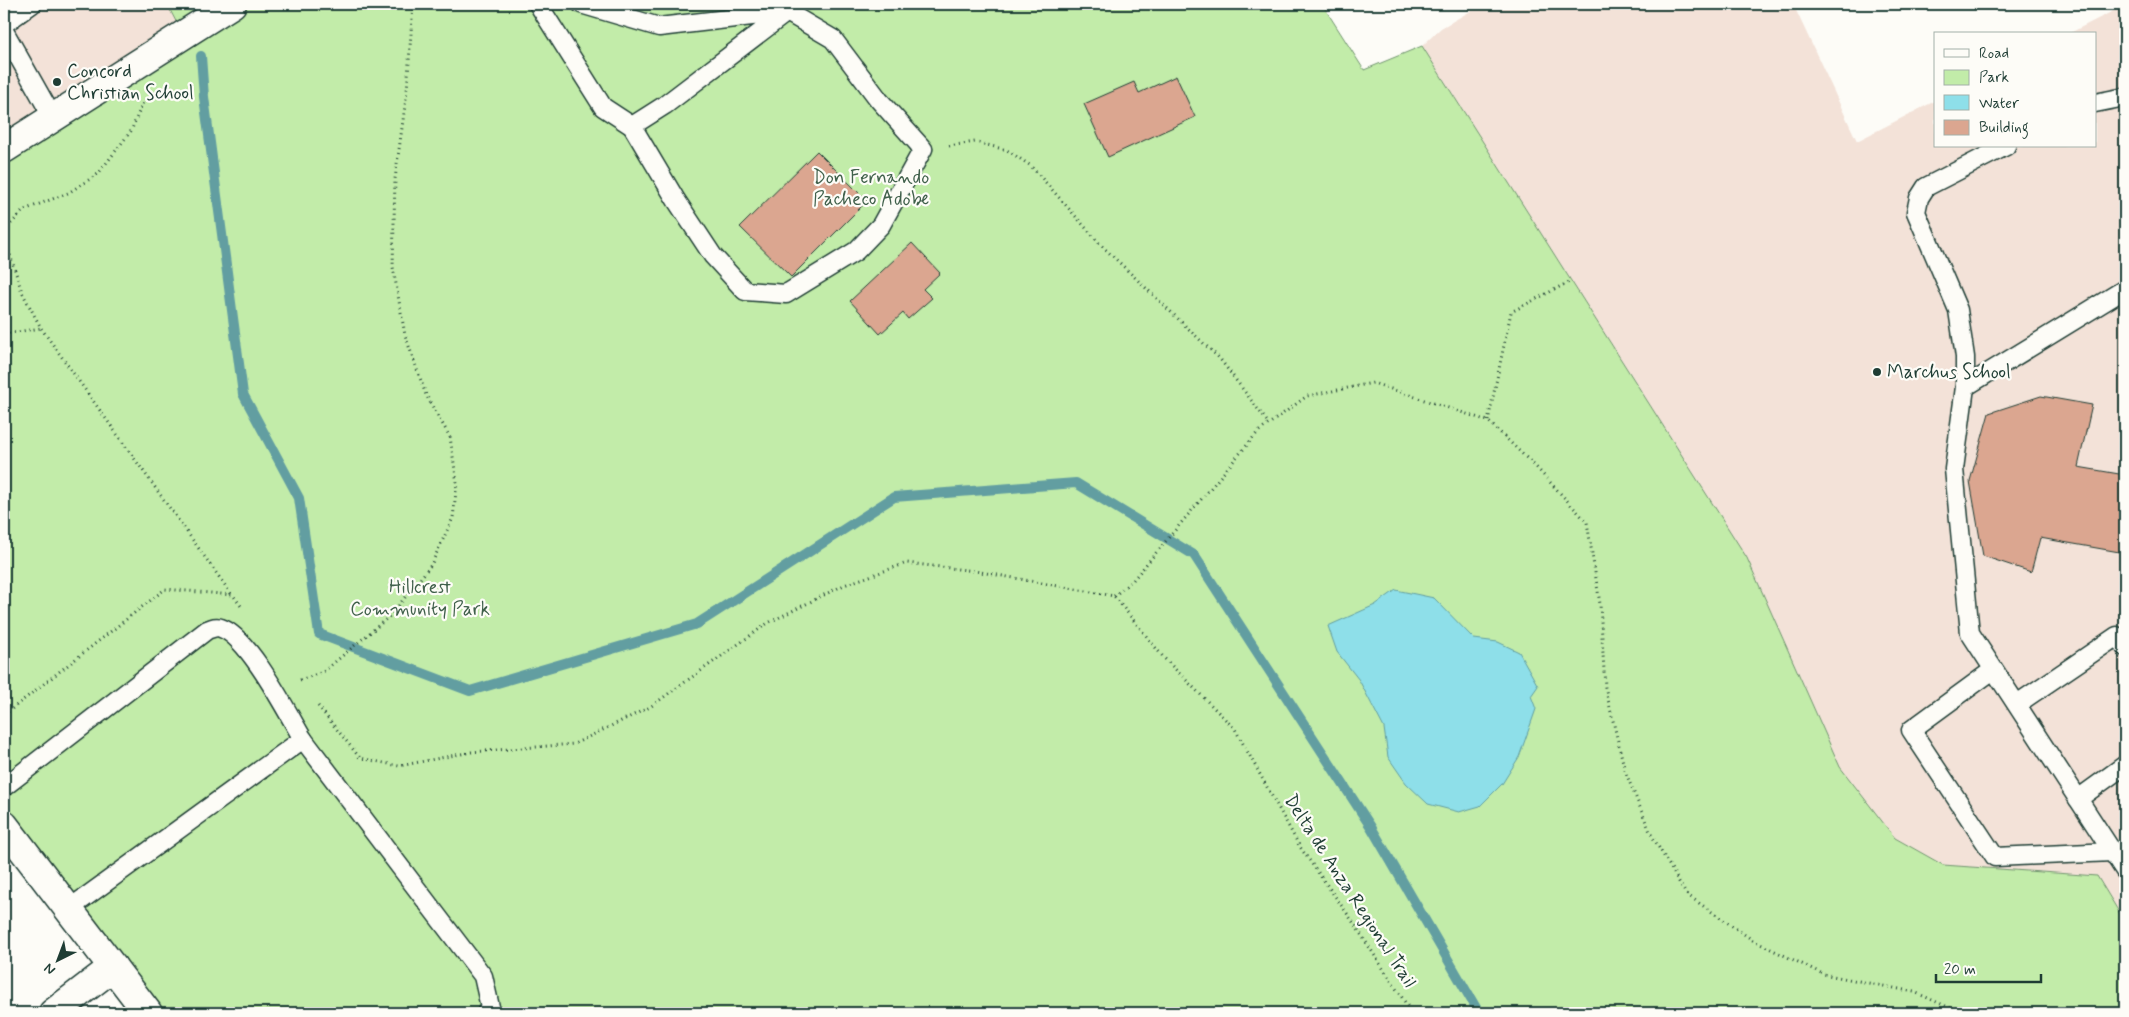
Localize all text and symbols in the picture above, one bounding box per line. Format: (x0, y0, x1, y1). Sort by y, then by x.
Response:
legend (1934, 32, 2096, 148)
text: Road (1979, 44, 2009, 64)
place label: Concord Christian School (67, 59, 194, 106)
text: Park (1979, 68, 2009, 88)
marker: Concord Christian School (51, 76, 63, 88)
text: Water (1979, 94, 2019, 114)
text: Building (1979, 118, 2029, 139)
park label: Don Fernando Pacheco Adobe (813, 165, 929, 212)
place label: Marchus School (1887, 360, 2011, 385)
marker: Marchus School (1871, 366, 1883, 378)
park label: Hillcrest Community Park (350, 575, 490, 622)
street label: Delta de Anza Regional Trail (1277, 790, 1422, 993)
north arrow (32, 934, 82, 984)
scale bar (1936, 952, 2042, 984)
text: N (40, 959, 59, 979)
text: 20 m (1944, 960, 1976, 980)

